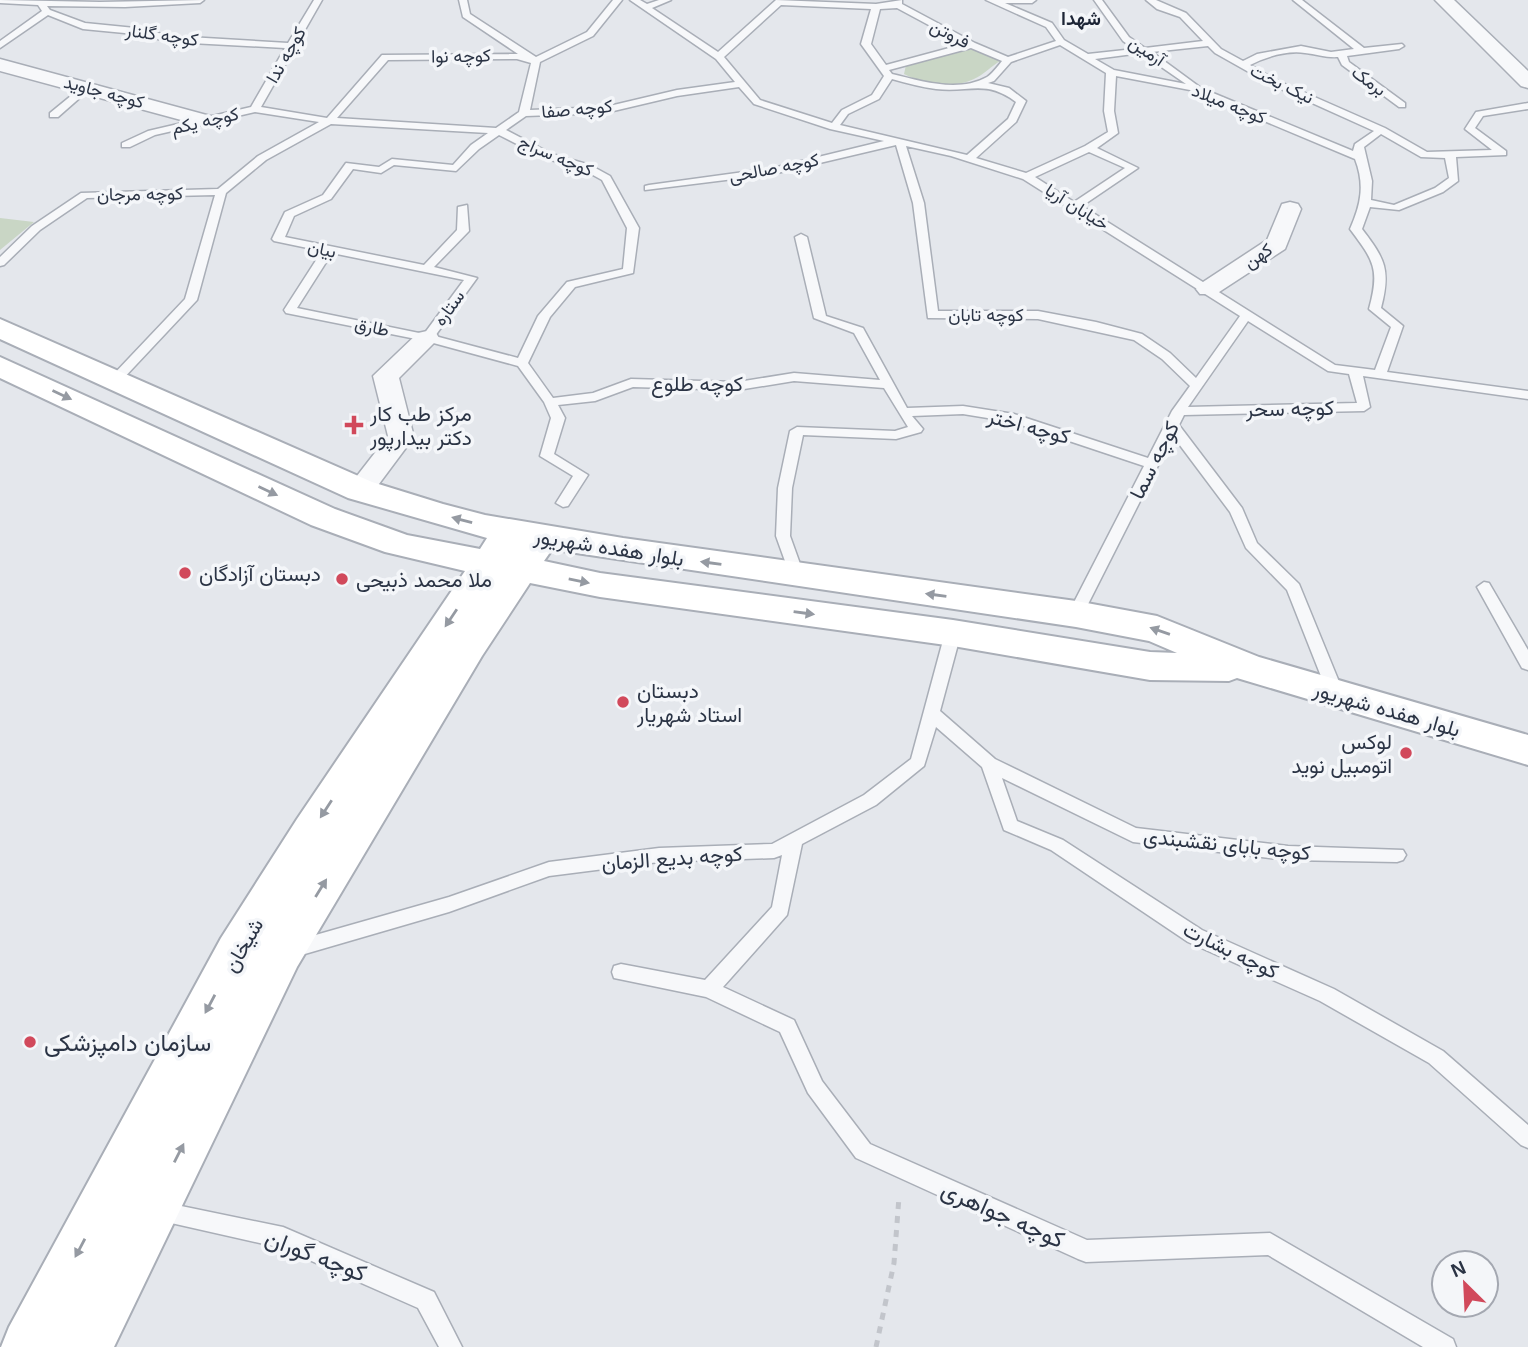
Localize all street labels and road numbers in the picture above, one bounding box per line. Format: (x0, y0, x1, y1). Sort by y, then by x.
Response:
street label: فروتن (927, 16, 973, 53)
street label: کوچه گلنار (123, 20, 200, 52)
street label: کوچه ندا (262, 23, 312, 88)
street label: آرمین (1125, 32, 1170, 72)
street label: کوچه نوا (431, 45, 491, 69)
street label: نیک بخت (1247, 60, 1317, 108)
street label: برمک (1347, 62, 1390, 101)
street label: کوچه جاوید (61, 72, 146, 114)
street label: کوچه میلاد (1188, 80, 1269, 130)
street label: کوچه صفا (541, 96, 613, 124)
street label: کوچه یکم (169, 104, 241, 140)
street label: کوچه سراج (515, 131, 596, 182)
street label: کوچه صالحی (727, 149, 821, 188)
street label: خیابان آریا (1041, 180, 1112, 235)
street label: کوچه مرجان (97, 183, 183, 207)
street label: بیان (306, 236, 338, 262)
street label: کهن (1240, 239, 1277, 273)
street label: ستاره (429, 286, 469, 330)
street label: کوچه تابان (948, 305, 1024, 327)
street label: طارق (353, 314, 391, 341)
street label: کوچه طلوع (651, 372, 743, 398)
street label: کوچه سحر (1245, 396, 1334, 423)
street label: کوچه اختر (984, 404, 1073, 451)
street label: کوچه سما (1125, 418, 1186, 504)
street label: بلوار هفده شهریور (531, 524, 686, 572)
street label: بلوار هفده شهریور (1310, 677, 1463, 743)
street label: کوچه بابای نقشبندی (1142, 824, 1312, 867)
street label: کوچه بدیع الزمان (601, 842, 743, 877)
street label: شیخان (218, 914, 268, 976)
street label: کوچه بشارت (1178, 917, 1282, 986)
street label: کوچه جواهری (936, 1175, 1069, 1256)
street label: کوچه گوران (260, 1223, 370, 1289)

